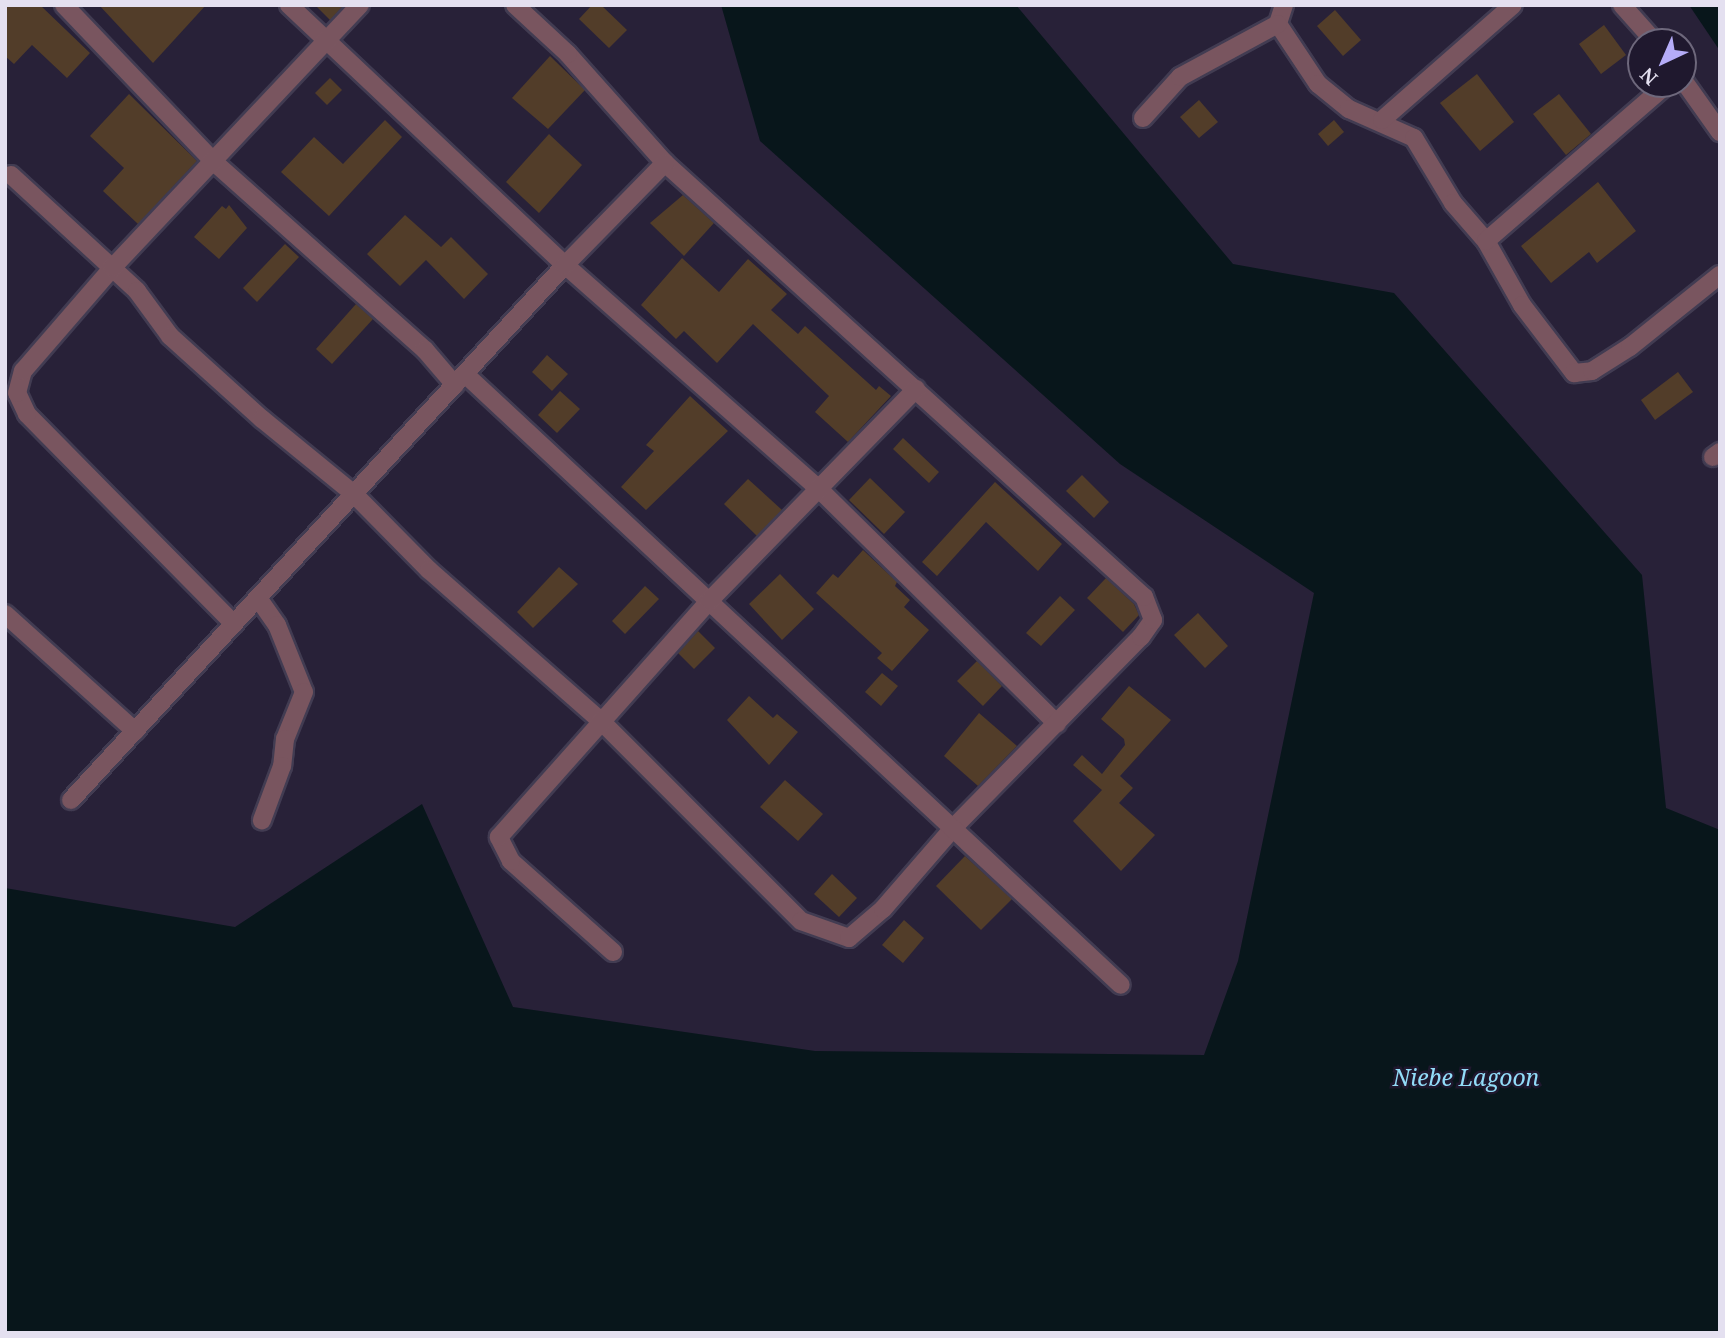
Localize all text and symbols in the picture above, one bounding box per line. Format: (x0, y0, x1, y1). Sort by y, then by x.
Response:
north arrow (1627, 28, 1697, 98)
text: N (1634, 62, 1663, 91)
water label: Niebe Lagoon (1393, 1063, 1539, 1091)

